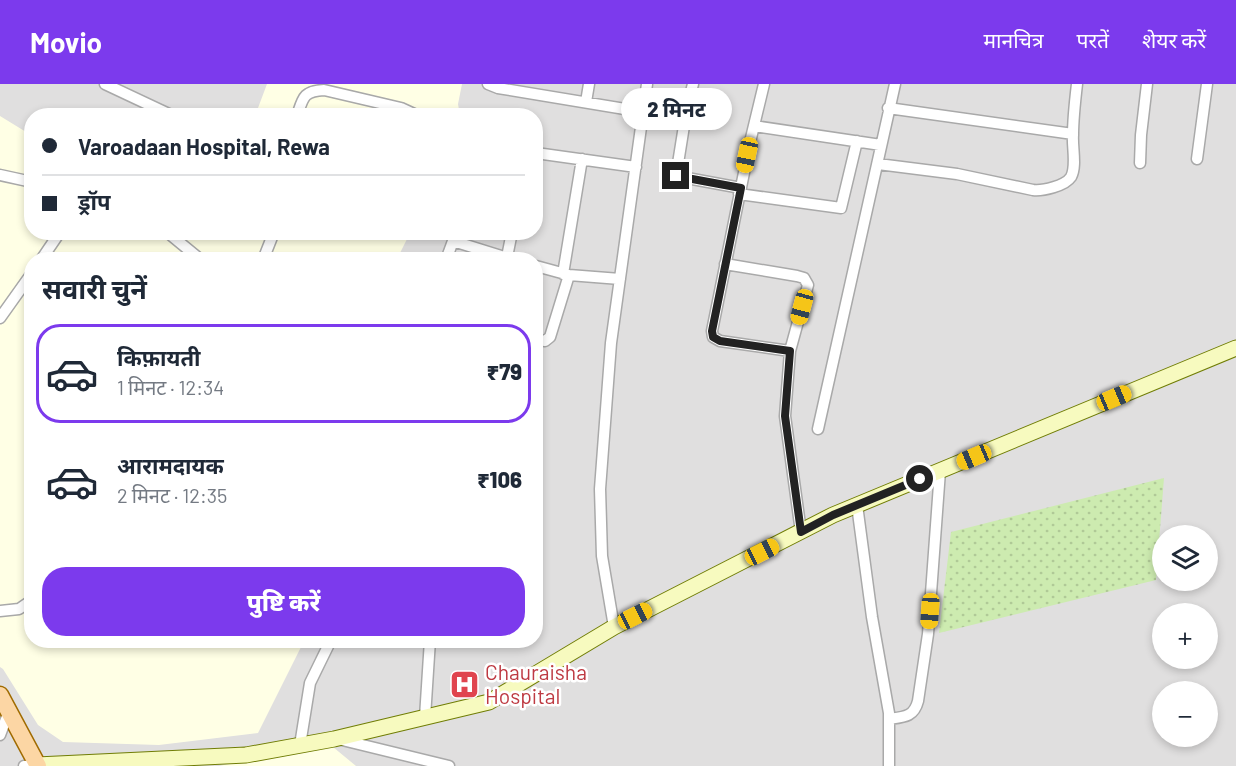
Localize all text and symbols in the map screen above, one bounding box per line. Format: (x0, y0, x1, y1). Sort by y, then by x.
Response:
text: Movio (30, 25, 102, 59)
text: मानचित्र (984, 27, 1044, 52)
text: परतें (1077, 27, 1109, 52)
text: शेयर करें (1142, 27, 1206, 52)
callout: 2 मिनट (620, 89, 732, 131)
text: 2 मिनट (647, 97, 706, 121)
text: Varoadaan Hospital, Rewa (78, 133, 330, 159)
car (734, 136, 760, 174)
route end (662, 162, 689, 189)
text: ड्रॉप (78, 188, 111, 214)
text: सवारी चुनें (42, 272, 147, 304)
car (789, 287, 815, 327)
text: किफ़ायती (117, 344, 201, 370)
icon: car (45, 347, 99, 401)
text: ₹79 (486, 358, 522, 384)
text: 1 मिनट · 12:34 (117, 375, 224, 399)
car (1094, 383, 1134, 413)
car (954, 442, 994, 472)
text: आरामदायक (117, 452, 224, 478)
icon: car (45, 455, 99, 509)
route start (906, 465, 933, 492)
text: ₹106 (477, 466, 522, 492)
text: 2 मिनट · 12:35 (117, 483, 227, 507)
map controls (1152, 525, 1218, 747)
button: layers (1152, 525, 1218, 591)
car (742, 536, 782, 568)
button: पुष्टि करें (42, 567, 525, 636)
car (920, 592, 940, 630)
car (615, 600, 655, 632)
button: + (1152, 603, 1218, 669)
place label: Chauraisha Hospital (485, 659, 587, 708)
hospital icon: Chauraisha Hospital (448, 669, 480, 701)
button: − (1152, 681, 1218, 747)

